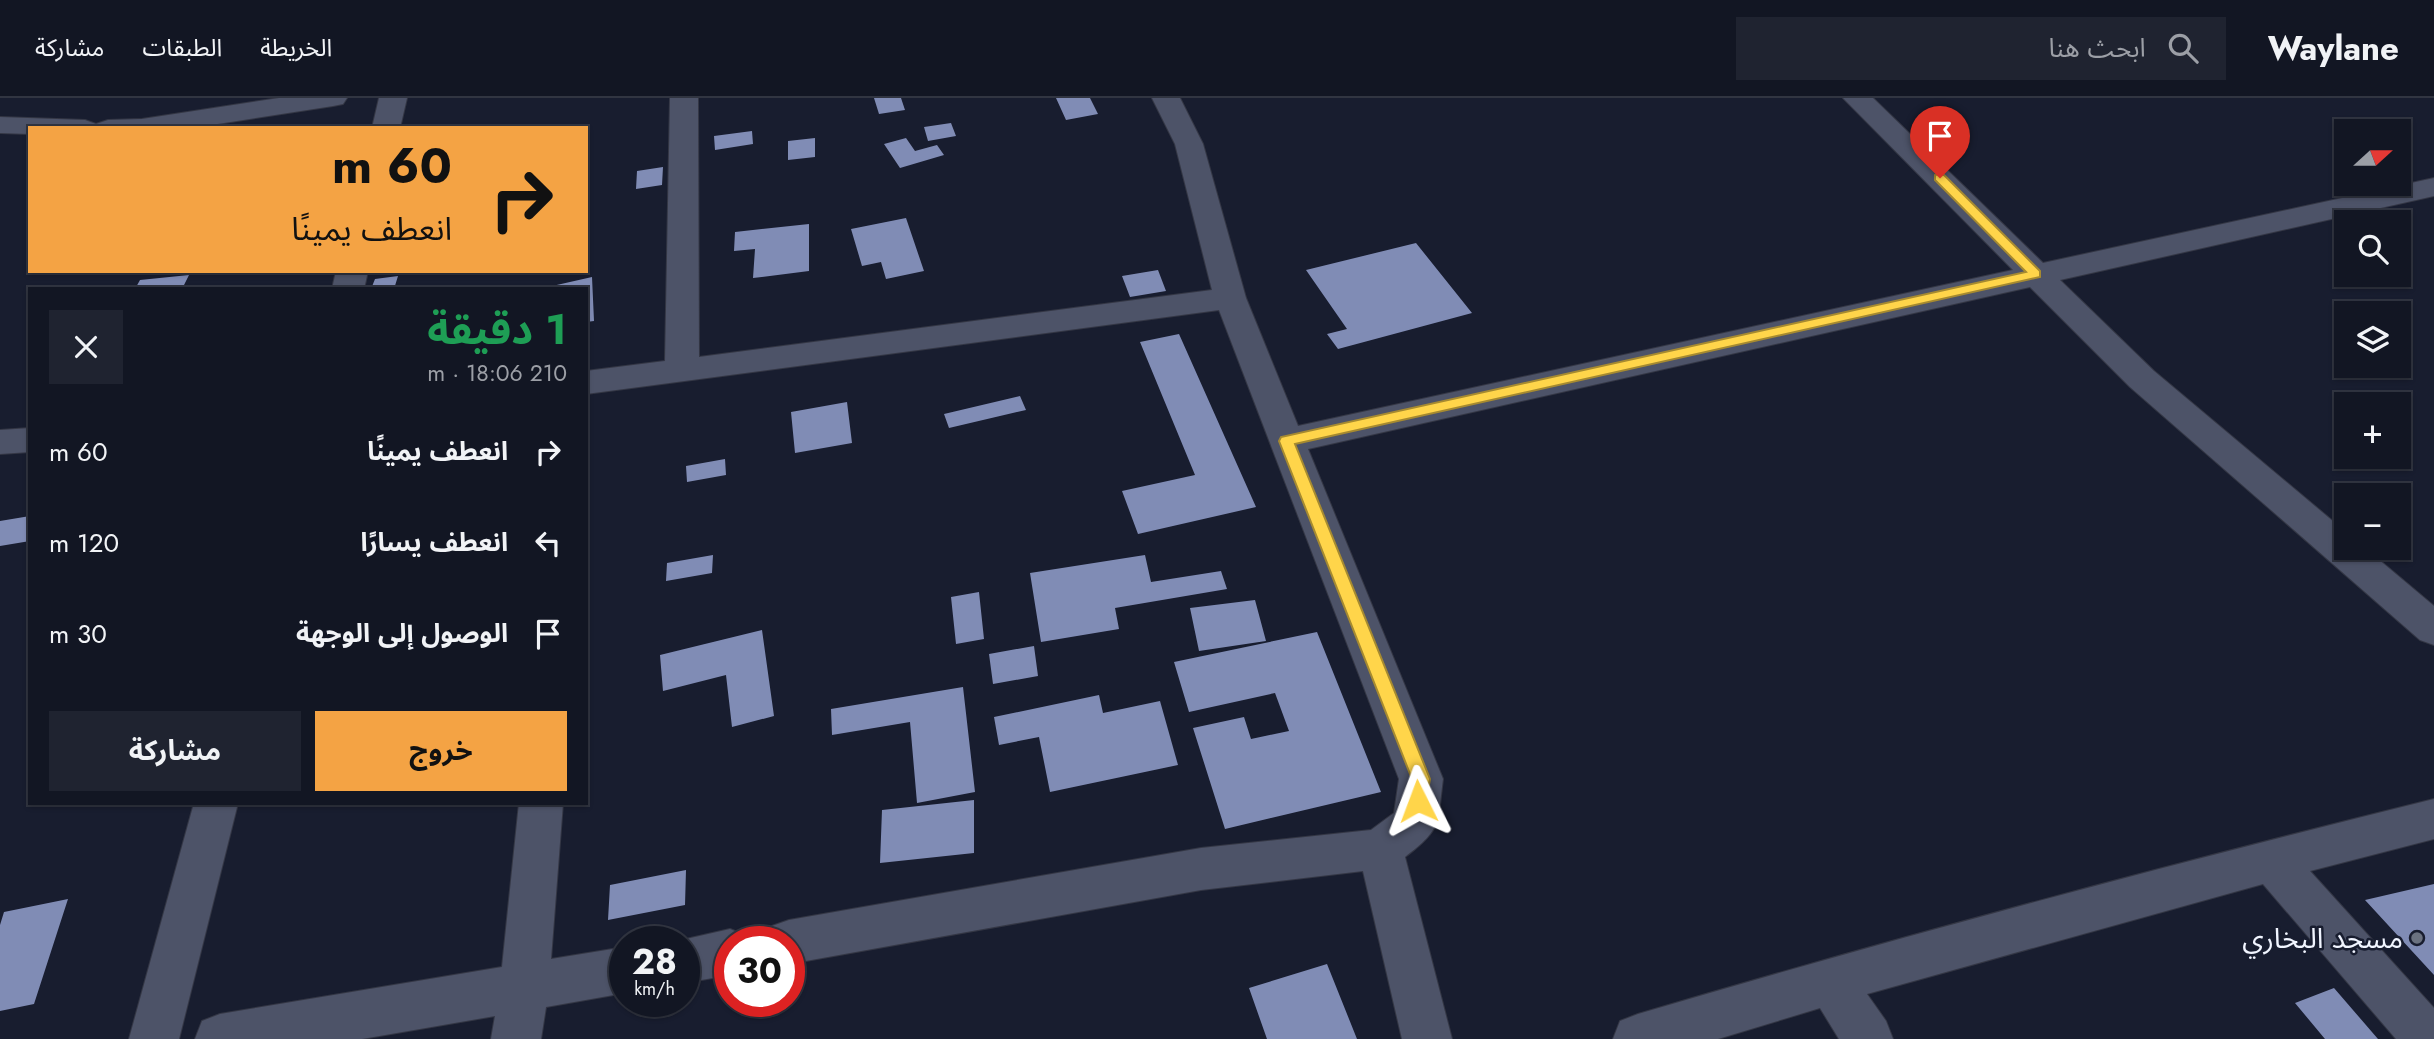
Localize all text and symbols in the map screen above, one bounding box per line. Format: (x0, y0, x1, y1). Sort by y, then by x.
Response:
search box (1736, 17, 2226, 80)
text: Waylane (2268, 25, 2399, 72)
text: ابحث هنا (2048, 29, 2146, 67)
icon: search (2164, 29, 2202, 67)
text: مشاركة (35, 30, 104, 65)
text: الطبقات (142, 30, 222, 65)
text: الخريطة (260, 30, 332, 65)
pin (1910, 106, 1970, 178)
icon: arrive (1921, 117, 1959, 155)
north arrow (2334, 119, 2412, 196)
map controls (2334, 119, 2411, 560)
text: 60 m (332, 131, 452, 201)
icon: right (476, 154, 567, 245)
text: انعطف يمينًا (291, 206, 452, 252)
button: search (2334, 210, 2411, 287)
text: 1 دقيقة (427, 299, 567, 360)
button: layers (2334, 301, 2411, 378)
button: close (49, 310, 123, 384)
text: 210 m · 18:06 (427, 356, 567, 390)
button: + (2334, 392, 2411, 469)
text: انعطف يمينًا (367, 432, 508, 470)
text: 60 m (49, 433, 108, 471)
icon: right (529, 433, 567, 471)
button: − (2334, 483, 2411, 560)
text: انعطف يسارًا (361, 523, 508, 561)
text: 120 m (49, 524, 119, 562)
icon: left (529, 524, 567, 562)
text: الوصول إلى الوجهة (296, 614, 508, 652)
text: 30 m (49, 615, 107, 653)
icon: arrive (529, 615, 567, 653)
button: مشاركة (49, 711, 301, 791)
button: خروج (315, 711, 567, 791)
position arrow (1381, 764, 1455, 838)
place label: مسجد البخاري (2242, 918, 2403, 959)
speed limit sign: 30 (714, 926, 805, 1017)
marker: مسجد البخاري (2409, 930, 2425, 946)
text: 28 (632, 937, 677, 987)
text: km/h (634, 976, 675, 1002)

